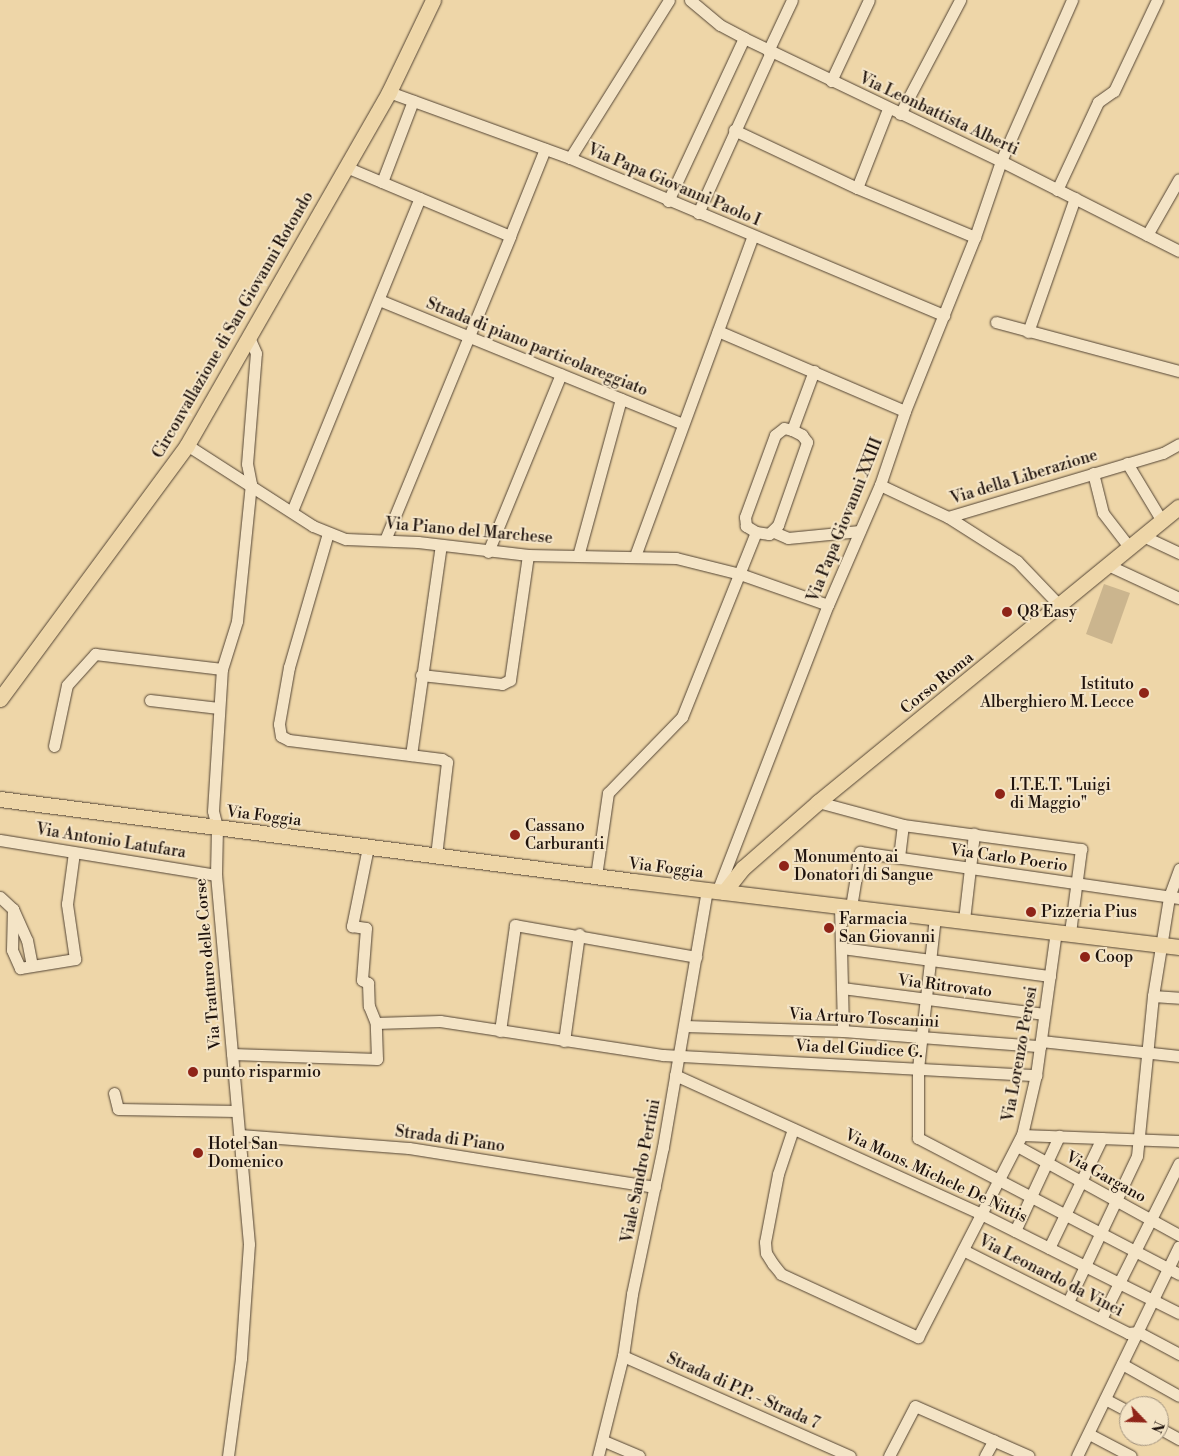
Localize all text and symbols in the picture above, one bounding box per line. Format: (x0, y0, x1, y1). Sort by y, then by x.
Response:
street label: Via Leonbattista Alberti (856, 69, 1022, 159)
street label: Via Papa Giovanni Paolo I (585, 140, 763, 230)
street label: Circonvallazione di San Giovanni Rotondo (148, 188, 318, 462)
street label: Strada di piano particolareggiato (423, 294, 651, 400)
street label: Via Papa Giovanni XXIII (803, 435, 887, 605)
street label: Via della Liberazione (948, 445, 1100, 509)
street label: Via Piano del Marchese (384, 514, 554, 548)
place label: Q8 Easy (1017, 602, 1077, 622)
marker: Q8 Easy (1001, 606, 1013, 618)
street label: Corso Roma (897, 648, 977, 718)
place label: Istituto Alberghiero M. Lecce (980, 674, 1134, 712)
marker: Istituto Alberghiero M. Lecce (1138, 687, 1150, 699)
place label: I.T.E.T. "Luigi di Maggio" (1010, 775, 1111, 813)
marker: I.T.E.T. "Luigi di Maggio" (994, 788, 1006, 800)
street label: Via Foggia (225, 802, 303, 830)
place label: Cassano Carburanti (525, 816, 605, 854)
street label: Via Antonio Latufara (35, 820, 187, 862)
marker: Cassano Carburanti (509, 829, 521, 841)
street label: Via Carlo Poerio (949, 840, 1069, 876)
place label: Monumento ai Donatori di Sangue (794, 847, 933, 885)
street label: Via Foggia (627, 854, 705, 882)
marker: Monumento ai Donatori di Sangue (778, 860, 790, 872)
street label: Via Tratturo delle Corse (191, 877, 225, 1051)
place label: Pizzeria Pius (1041, 902, 1137, 922)
marker: Pizzeria Pius (1025, 906, 1037, 918)
place label: Farmacia San Giovanni (839, 909, 935, 947)
marker: Farmacia San Giovanni (823, 922, 835, 934)
place label: Coop (1095, 947, 1133, 967)
marker: Coop (1079, 951, 1091, 963)
street label: Via Ritrovato (897, 971, 993, 1001)
street label: Via Lorenzo Perosi (999, 985, 1041, 1123)
street label: Via Arturo Toscanini (788, 1004, 940, 1032)
street label: Via del Giudice G. (795, 1036, 923, 1062)
place label: punto risparmio (203, 1062, 321, 1082)
marker: punto risparmio (187, 1066, 199, 1078)
street label: Viale Sandro Pertini (618, 1097, 664, 1245)
street label: Strada di Piano (394, 1122, 506, 1156)
street label: Via Mons. Michele De Nittis (842, 1125, 1030, 1227)
place label: Hotel San Domenico (208, 1134, 283, 1172)
marker: Hotel San Domenico (192, 1147, 204, 1159)
street label: Via Gargano (1063, 1147, 1149, 1207)
street label: Via Leonardo da Vinci (975, 1231, 1127, 1321)
street label: Strada di P.P. - Strada 7 (664, 1349, 822, 1433)
north arrow (1119, 1396, 1169, 1446)
text: N (1146, 1418, 1167, 1435)

